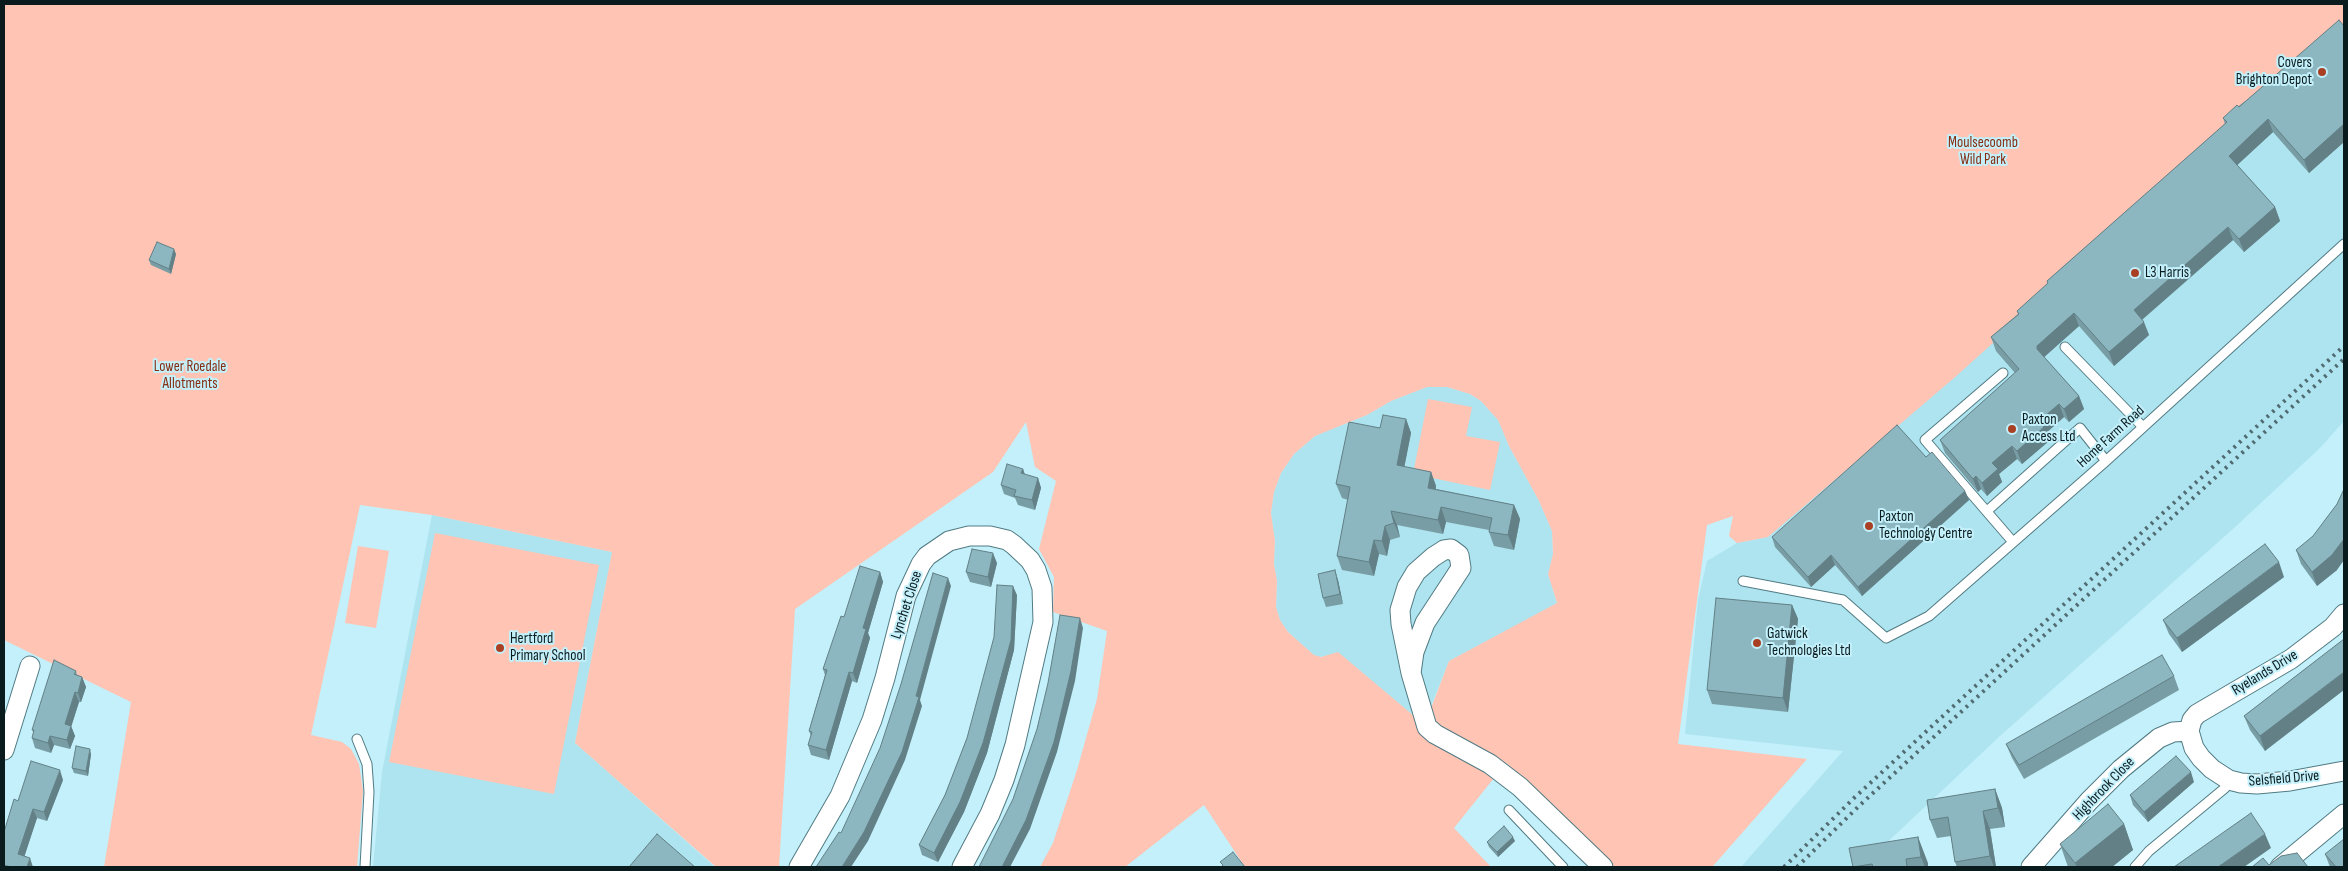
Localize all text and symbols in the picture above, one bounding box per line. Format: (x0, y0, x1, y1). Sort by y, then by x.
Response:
place label: Covers Brighton Depot (2236, 54, 2312, 89)
marker: Covers Brighton Depot (2316, 66, 2328, 78)
park label: Moulsecoomb Wild Park (1948, 134, 2018, 169)
place label: L3 Harris (2145, 264, 2189, 282)
marker: L3 Harris (2129, 267, 2141, 279)
park label: Lower Roedale Allotments (154, 358, 226, 393)
street label: Home Farm Road (2074, 402, 2148, 472)
place label: Paxton Access Ltd (2022, 411, 2076, 446)
marker: Paxton Access Ltd (2006, 423, 2018, 435)
place label: Paxton Technology Centre (1879, 508, 1972, 543)
marker: Paxton Technology Centre (1863, 520, 1875, 532)
street label: Lynchet Close (888, 569, 926, 641)
place label: Gatwick Technologies Ltd (1767, 625, 1851, 660)
place label: Hertford Primary School (510, 630, 586, 665)
marker: Gatwick Technologies Ltd (1751, 637, 1763, 649)
marker: Hertford Primary School (494, 642, 506, 654)
street label: Ryelands Drive (2229, 646, 2301, 700)
street label: Highbrook Close (2069, 753, 2139, 825)
street label: Selsfield Drive (2248, 767, 2320, 791)

